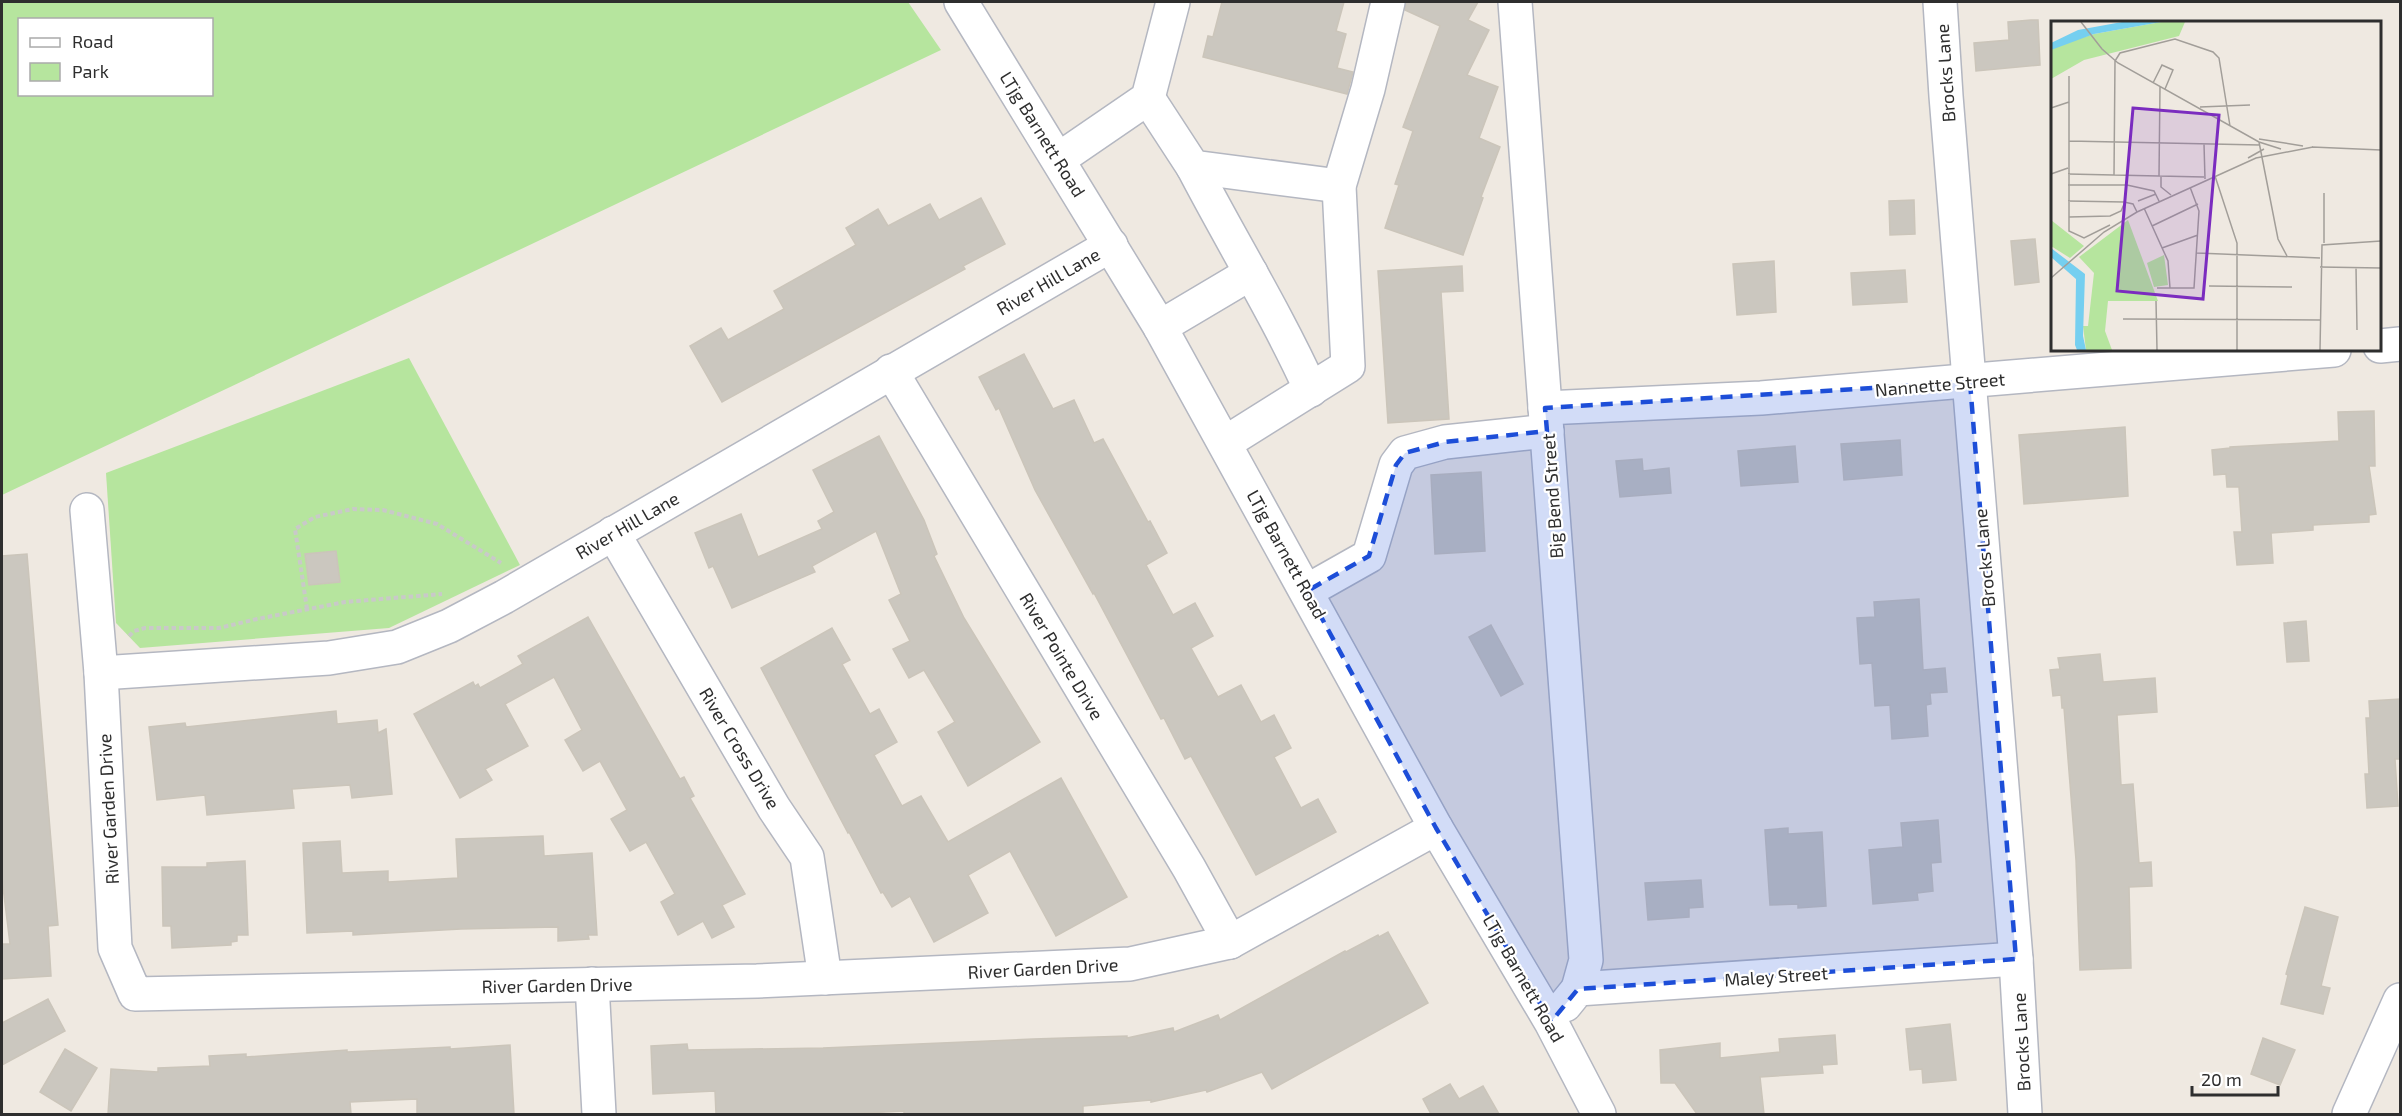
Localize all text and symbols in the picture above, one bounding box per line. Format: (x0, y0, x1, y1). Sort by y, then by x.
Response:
legend (18, 18, 213, 96)
inset map (2051, 21, 2381, 351)
street label: Brocks Lane (1931, 23, 1959, 123)
text: Road (72, 30, 113, 52)
text: Park (72, 60, 109, 82)
street label: LTjg Barnett Road (996, 67, 1090, 201)
street label: River Hill Lane (992, 243, 1104, 319)
street label: Nannette Street (1874, 367, 2006, 401)
street label: Big Bend Street (1537, 433, 1567, 559)
street label: LTjg Barnett Road (1242, 486, 1332, 622)
street label: River Hill Lane (571, 487, 683, 563)
street label: Brocks Lane (1969, 508, 1999, 608)
street label: River Pointe Drive (1015, 588, 1109, 724)
street label: River Cross Drive (695, 683, 785, 813)
street label: River Garden Drive (93, 733, 123, 885)
street label: LTjg Barnett Road (1478, 910, 1570, 1046)
street label: River Garden Drive (967, 953, 1119, 983)
street label: Maley Street (1723, 961, 1829, 991)
street label: River Garden Drive (481, 973, 633, 997)
street label: Brocks Lane (2007, 992, 2035, 1092)
scale bar (2192, 1059, 2278, 1097)
text: 20 m (2201, 1068, 2242, 1090)

